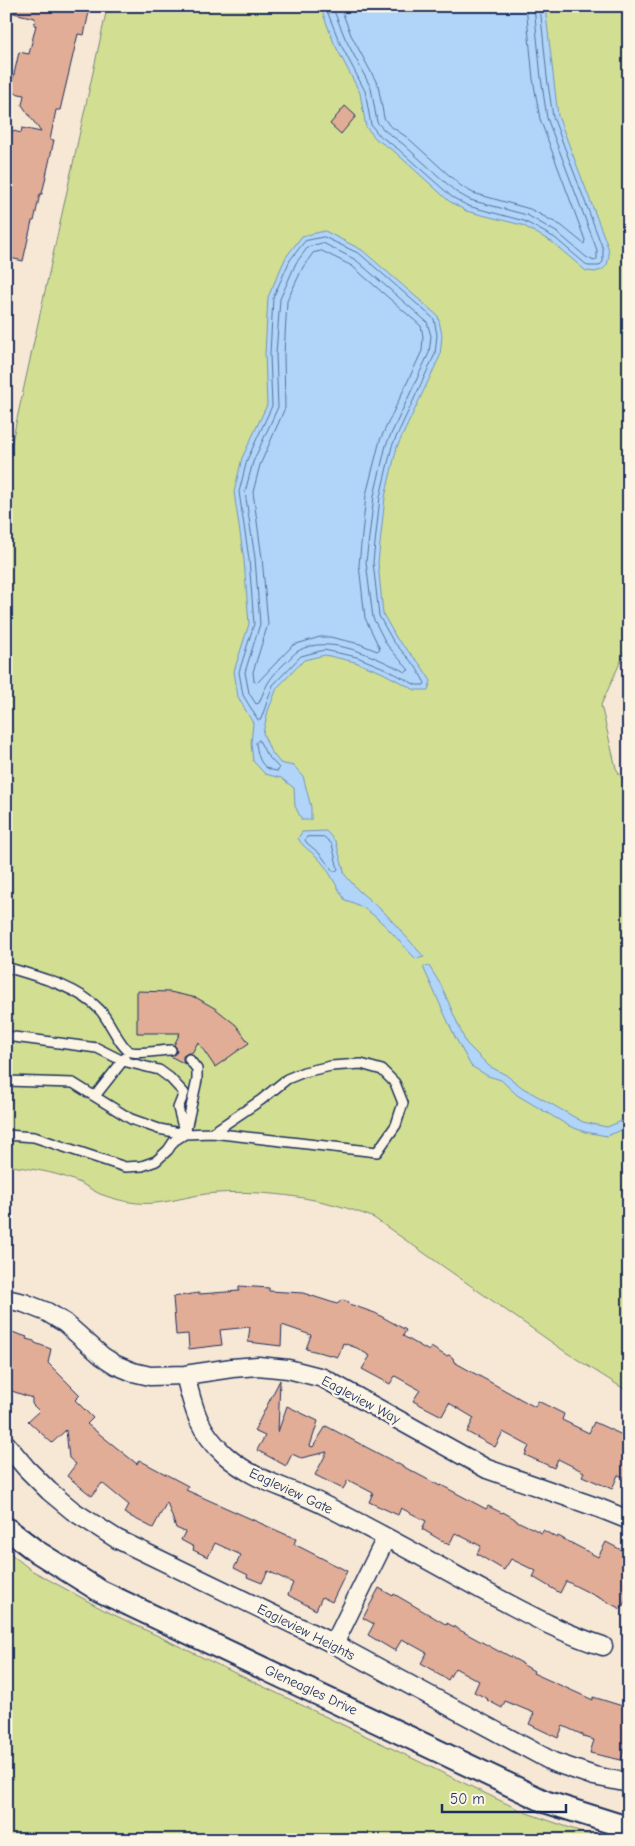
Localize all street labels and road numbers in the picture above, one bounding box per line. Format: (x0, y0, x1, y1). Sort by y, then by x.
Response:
street label: Eagleview Way (319, 1372, 404, 1428)
street label: Eagleview Gate (247, 1464, 335, 1518)
street label: Eagleview Heights (254, 1600, 358, 1664)
street label: Gleneagles Drive (262, 1661, 360, 1719)

